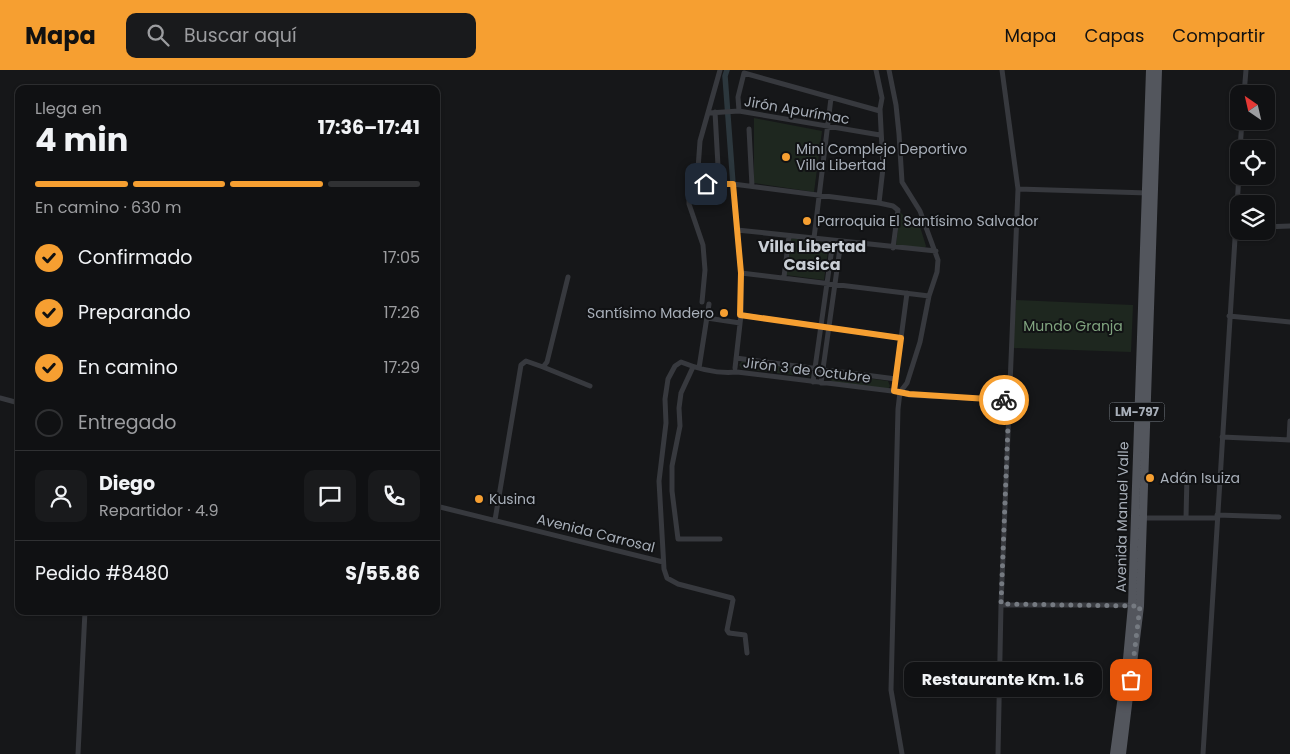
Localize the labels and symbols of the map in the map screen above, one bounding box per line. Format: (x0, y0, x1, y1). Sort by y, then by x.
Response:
north arrow (1230, 85, 1275, 130)
street label: Jirón Apurímac (743, 91, 851, 129)
place label: Mini Complejo Deportivo Villa Libertad (796, 139, 967, 175)
marker: Mini Complejo Deportivo Villa Libertad (780, 151, 792, 163)
pin (685, 163, 727, 205)
place label: Parroquia El Santísimo Salvador (817, 211, 1039, 231)
marker: Parroquia El Santísimo Salvador (801, 215, 813, 227)
district label: Villa Libertad Casica (758, 235, 866, 276)
place label: Santísimo Madero (587, 303, 714, 323)
marker: Santísimo Madero (718, 307, 730, 319)
park label: Mundo Granja (1023, 316, 1123, 336)
street label: Jirón 3 de Octubre (742, 352, 872, 388)
courier (979, 375, 1029, 425)
road number: LM-797 (1110, 402, 1164, 422)
street label: Avenida Manuel Valle (1111, 441, 1133, 593)
place label: Adán Isuiza (1160, 468, 1240, 488)
marker: Adán Isuiza (1144, 472, 1156, 484)
place label: Kusina (489, 489, 536, 509)
marker: Kusina (473, 493, 485, 505)
street label: Avenida Carrosal (535, 509, 657, 557)
pin (1110, 659, 1152, 701)
callout: Restaurante Km. 1.6 (904, 662, 1101, 698)

